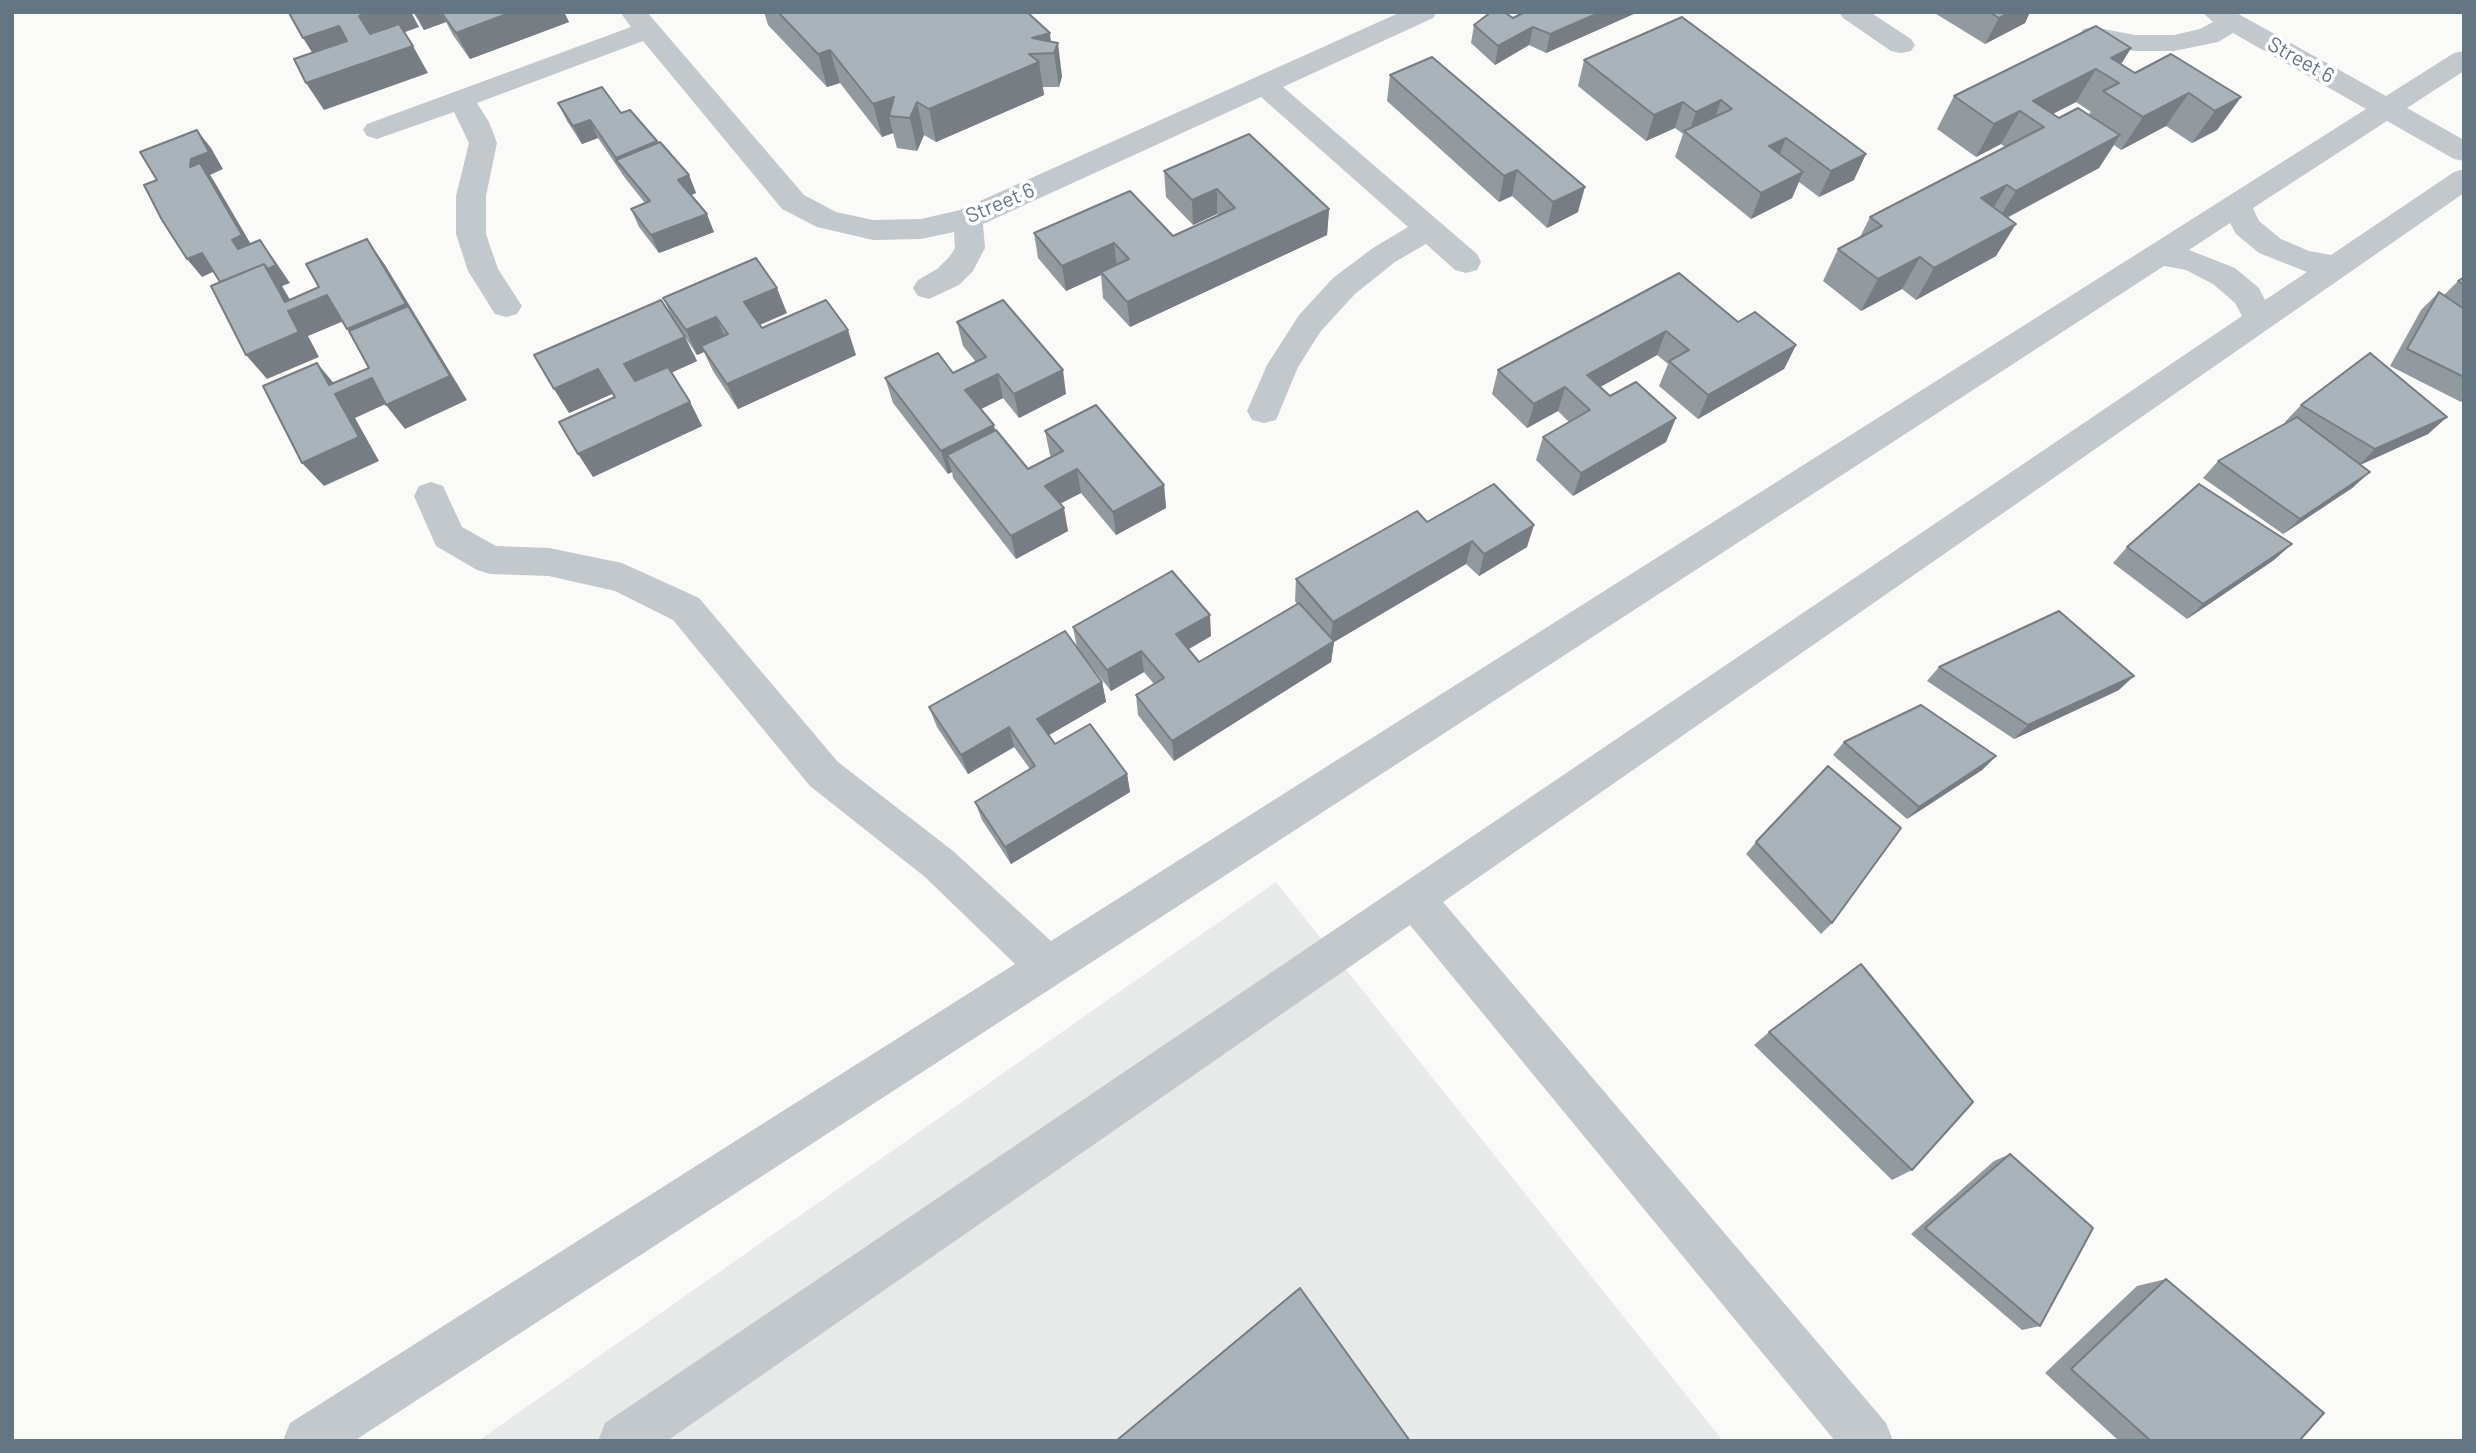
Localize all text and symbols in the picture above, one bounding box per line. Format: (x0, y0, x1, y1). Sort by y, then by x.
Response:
street label: Street 6 (2263, 31, 2339, 89)
street label: Street 6 (962, 177, 1038, 229)

